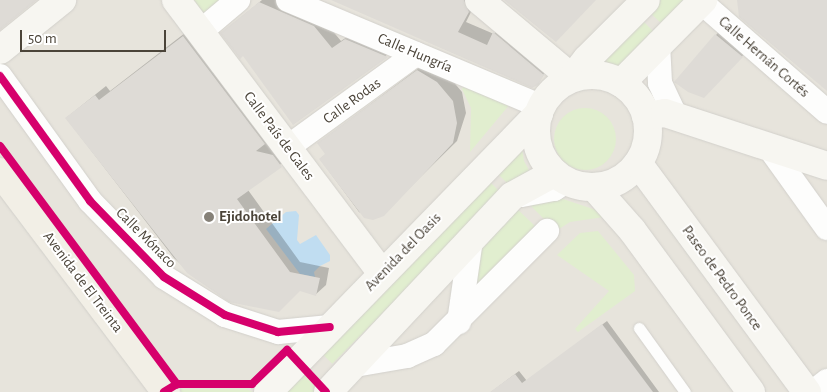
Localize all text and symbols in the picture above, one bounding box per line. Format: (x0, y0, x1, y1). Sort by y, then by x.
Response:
street label: Calle Hernán Cortés (715, 13, 813, 101)
scale bar (22, 20, 169, 52)
street label: Calle Hungría (375, 29, 455, 77)
text: 50 m (28, 31, 57, 46)
street label: Calle Rodas (320, 74, 384, 128)
street label: Calle País de Gales (240, 88, 318, 184)
street label: Calle Mónaco (112, 204, 180, 272)
place label: Ejidohotel (219, 208, 281, 226)
street label: Avenida del Oasis (361, 209, 445, 295)
marker: Ejidohotel (203, 211, 215, 223)
street label: Paseo de Pedro Ponce (678, 222, 766, 334)
street label: Avenida de El Treinta (39, 228, 127, 336)

